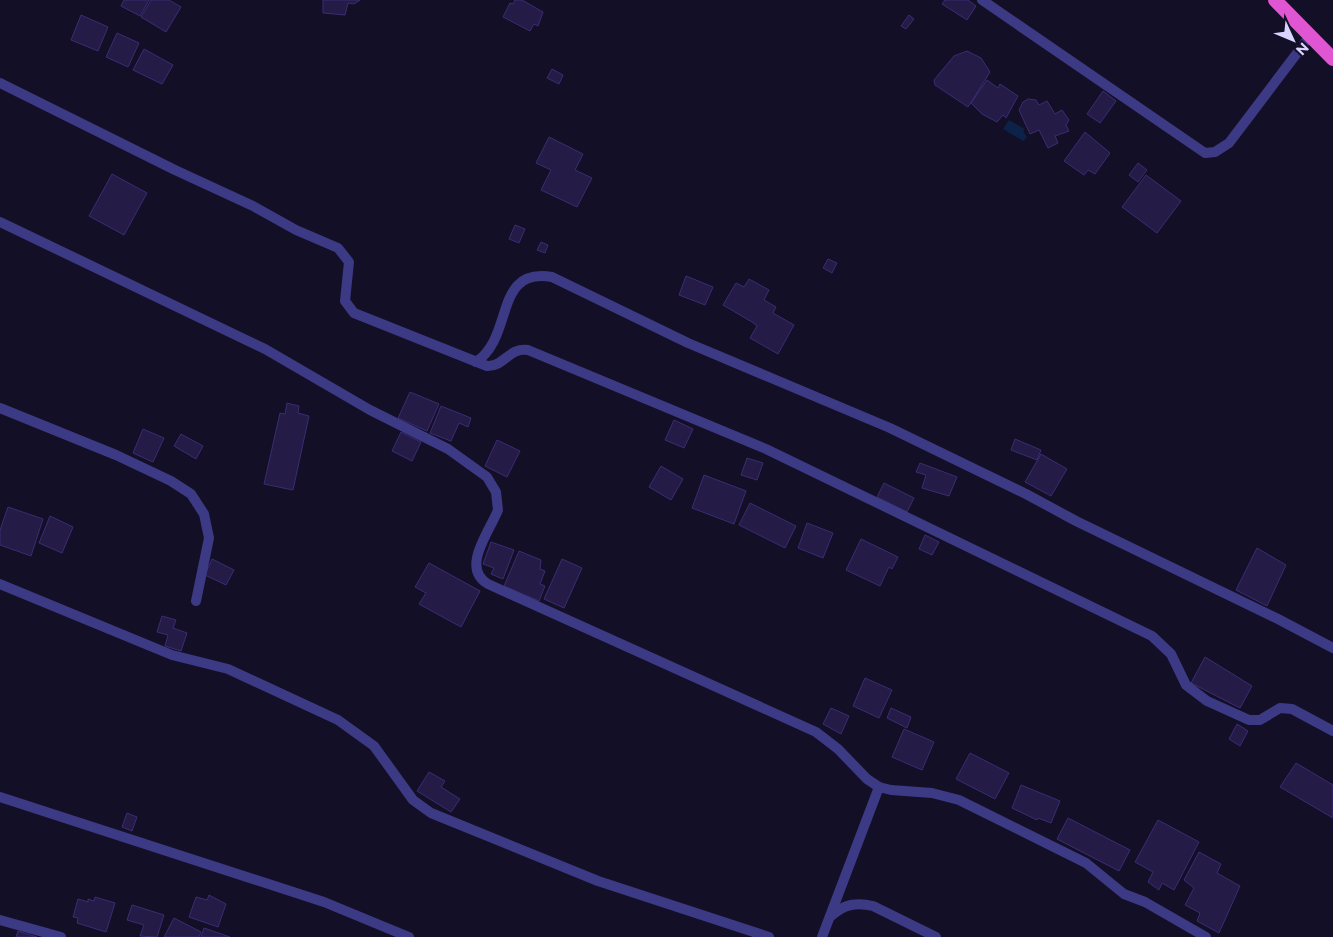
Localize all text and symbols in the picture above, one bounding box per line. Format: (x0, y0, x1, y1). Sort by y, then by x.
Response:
north arrow (1268, 15, 1318, 65)
text: N (1292, 39, 1313, 59)

